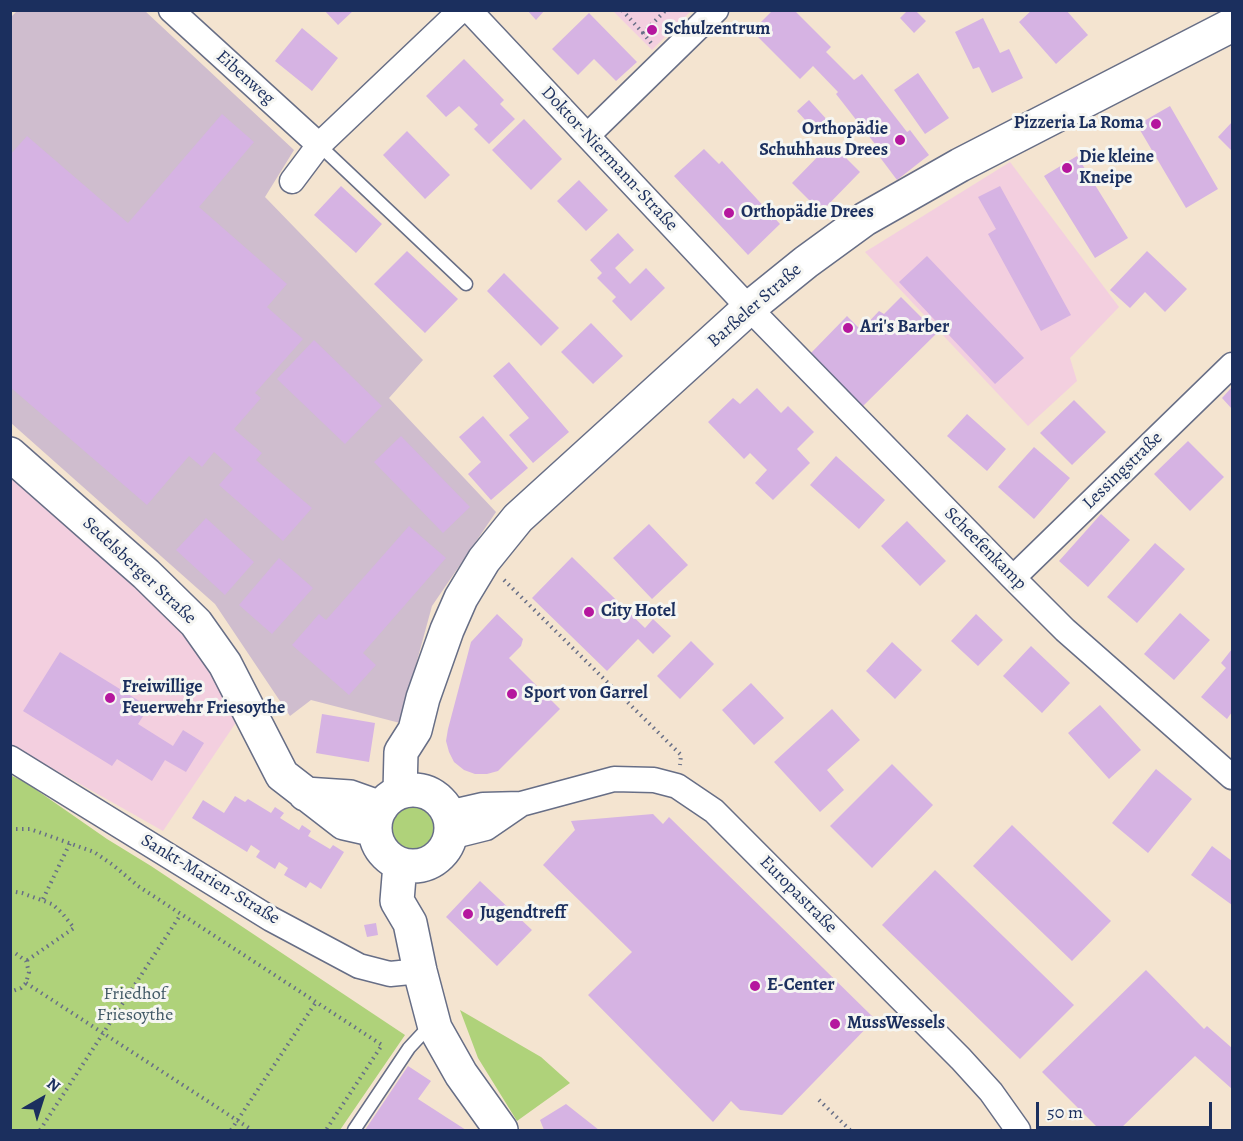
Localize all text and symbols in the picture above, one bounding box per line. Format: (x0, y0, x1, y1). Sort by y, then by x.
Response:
place label: Schulzentrum (664, 19, 770, 41)
marker: Schulzentrum (645, 23, 659, 37)
street label: Eibenweg (211, 46, 279, 110)
street label: Doktor-Niermann-Straße (536, 82, 682, 236)
place label: Pizzeria La Roma (1014, 113, 1144, 135)
marker: Pizzeria La Roma (1149, 117, 1163, 131)
place label: Orthopädie Schuhhaus Drees (759, 119, 888, 162)
marker: Orthopädie Schuhhaus Drees (893, 133, 907, 147)
place label: Die kleine Kneipe (1079, 147, 1154, 190)
marker: Die kleine Kneipe (1060, 161, 1074, 175)
place label: Orthopädie Drees (741, 202, 874, 224)
marker: Orthopädie Drees (722, 206, 736, 220)
street label: Barßeler Straße (704, 259, 806, 353)
place label: Ari's Barber (860, 317, 949, 339)
marker: Ari's Barber (841, 321, 855, 335)
street label: Lessingstraße (1079, 428, 1167, 514)
street label: Scheefenkamp (939, 503, 1031, 595)
street label: Sedelsberger Straße (78, 513, 200, 629)
place label: City Hotel (601, 601, 676, 623)
marker: City Hotel (582, 605, 596, 619)
place label: Freiwillige Feuerwehr Friesoythe (122, 677, 285, 720)
place label: Sport von Garrel (524, 683, 648, 705)
marker: Sport von Garrel (505, 687, 519, 701)
marker: Freiwillige Feuerwehr Friesoythe (103, 691, 117, 705)
street label: Sankt-Marien-Straße (137, 830, 283, 930)
street label: Europastraße (755, 852, 841, 938)
place label: Jugendtreff (480, 903, 566, 925)
marker: Jugendtreff (461, 907, 475, 921)
place label: E-Center (767, 975, 835, 997)
marker: E-Center (748, 979, 762, 993)
park label: Friedhof Friesoythe (97, 984, 173, 1026)
place label: MussWessels (847, 1013, 945, 1035)
marker: MussWessels (828, 1017, 842, 1031)
north arrow (12, 1069, 72, 1129)
text: N (42, 1073, 65, 1097)
scale bar (1039, 1090, 1214, 1128)
text: 50 m (1047, 1100, 1083, 1124)

